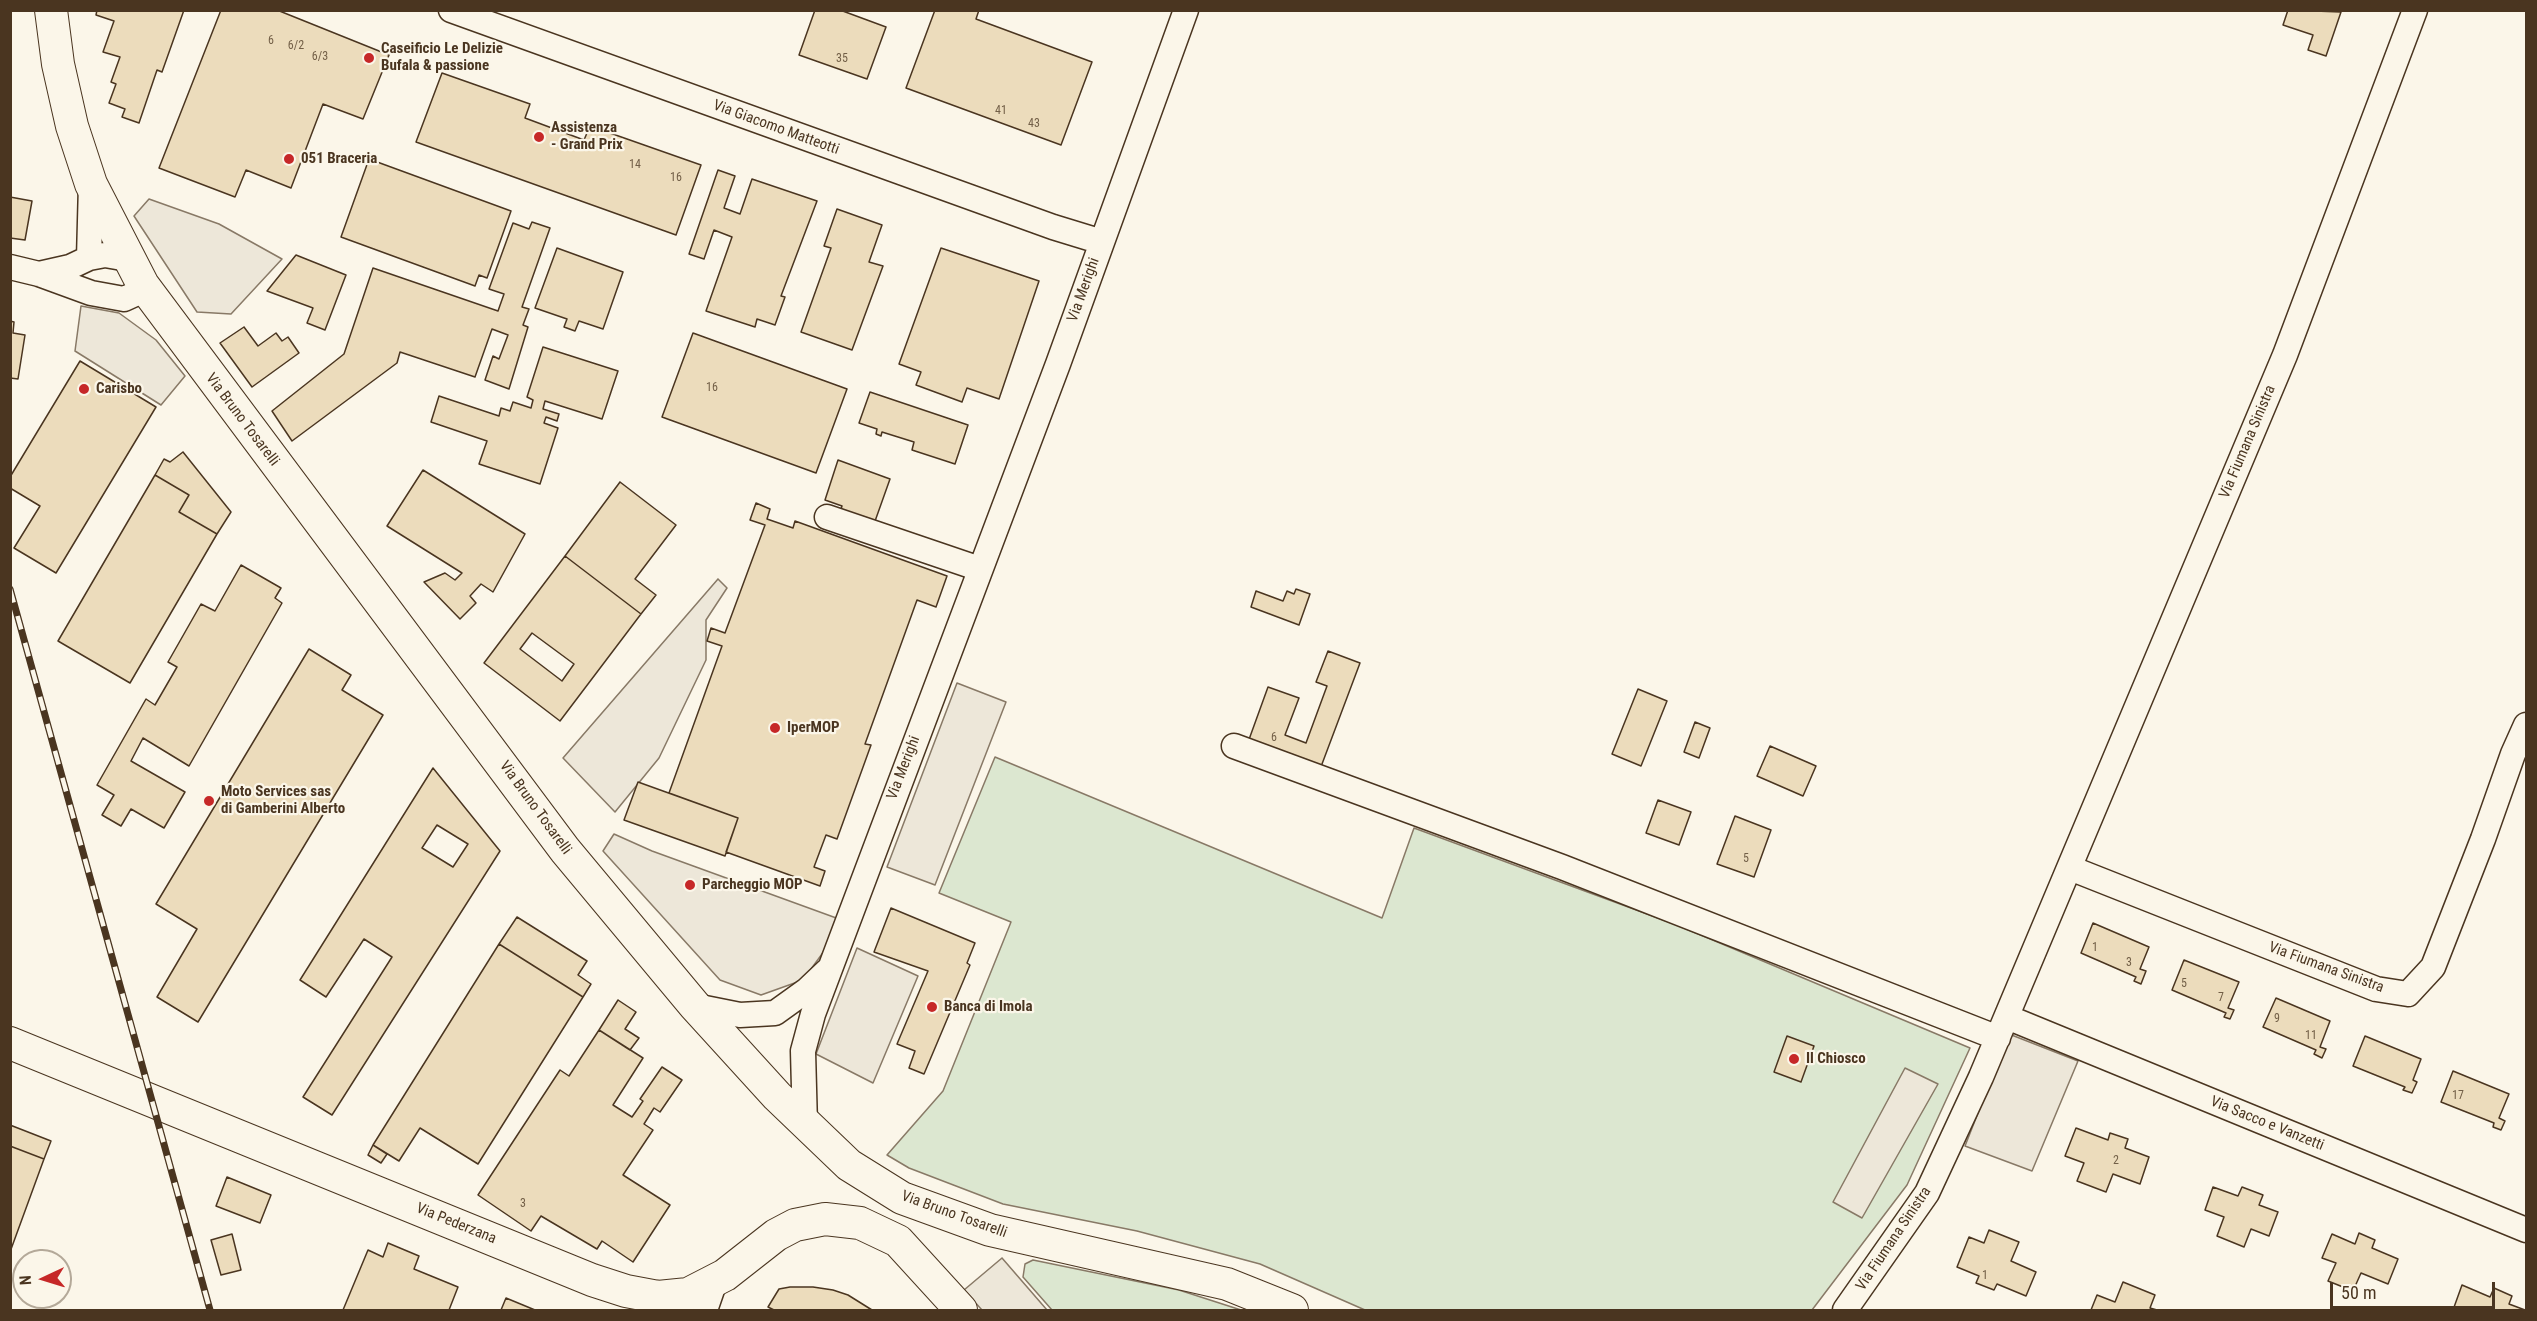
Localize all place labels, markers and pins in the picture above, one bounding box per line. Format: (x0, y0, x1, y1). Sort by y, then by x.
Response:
place label: Caseificio Le Delizie Bufala & passione (381, 40, 503, 75)
marker: Caseificio Le Delizie Bufala & passione (362, 51, 376, 65)
place label: Assistenza - Grand Prix (551, 119, 623, 154)
marker: Assistenza - Grand Prix (532, 130, 546, 144)
place label: 051 Braceria (301, 150, 377, 168)
marker: 051 Braceria (282, 152, 296, 166)
place label: Carisbo (96, 380, 142, 398)
marker: Carisbo (77, 382, 91, 396)
place label: IperMOP (787, 719, 840, 737)
marker: IperMOP (768, 721, 782, 735)
place label: Moto Services sas di Gamberini Alberto (221, 783, 345, 818)
marker: Moto Services sas di Gamberini Alberto (202, 794, 216, 808)
place label: Parcheggio MOP (702, 876, 803, 894)
marker: Parcheggio MOP (683, 878, 697, 892)
place label: Banca di Imola (944, 998, 1032, 1016)
marker: Banca di Imola (925, 1000, 939, 1014)
place label: Il Chiosco (1806, 1050, 1866, 1068)
marker: Il Chiosco (1787, 1052, 1801, 1066)

